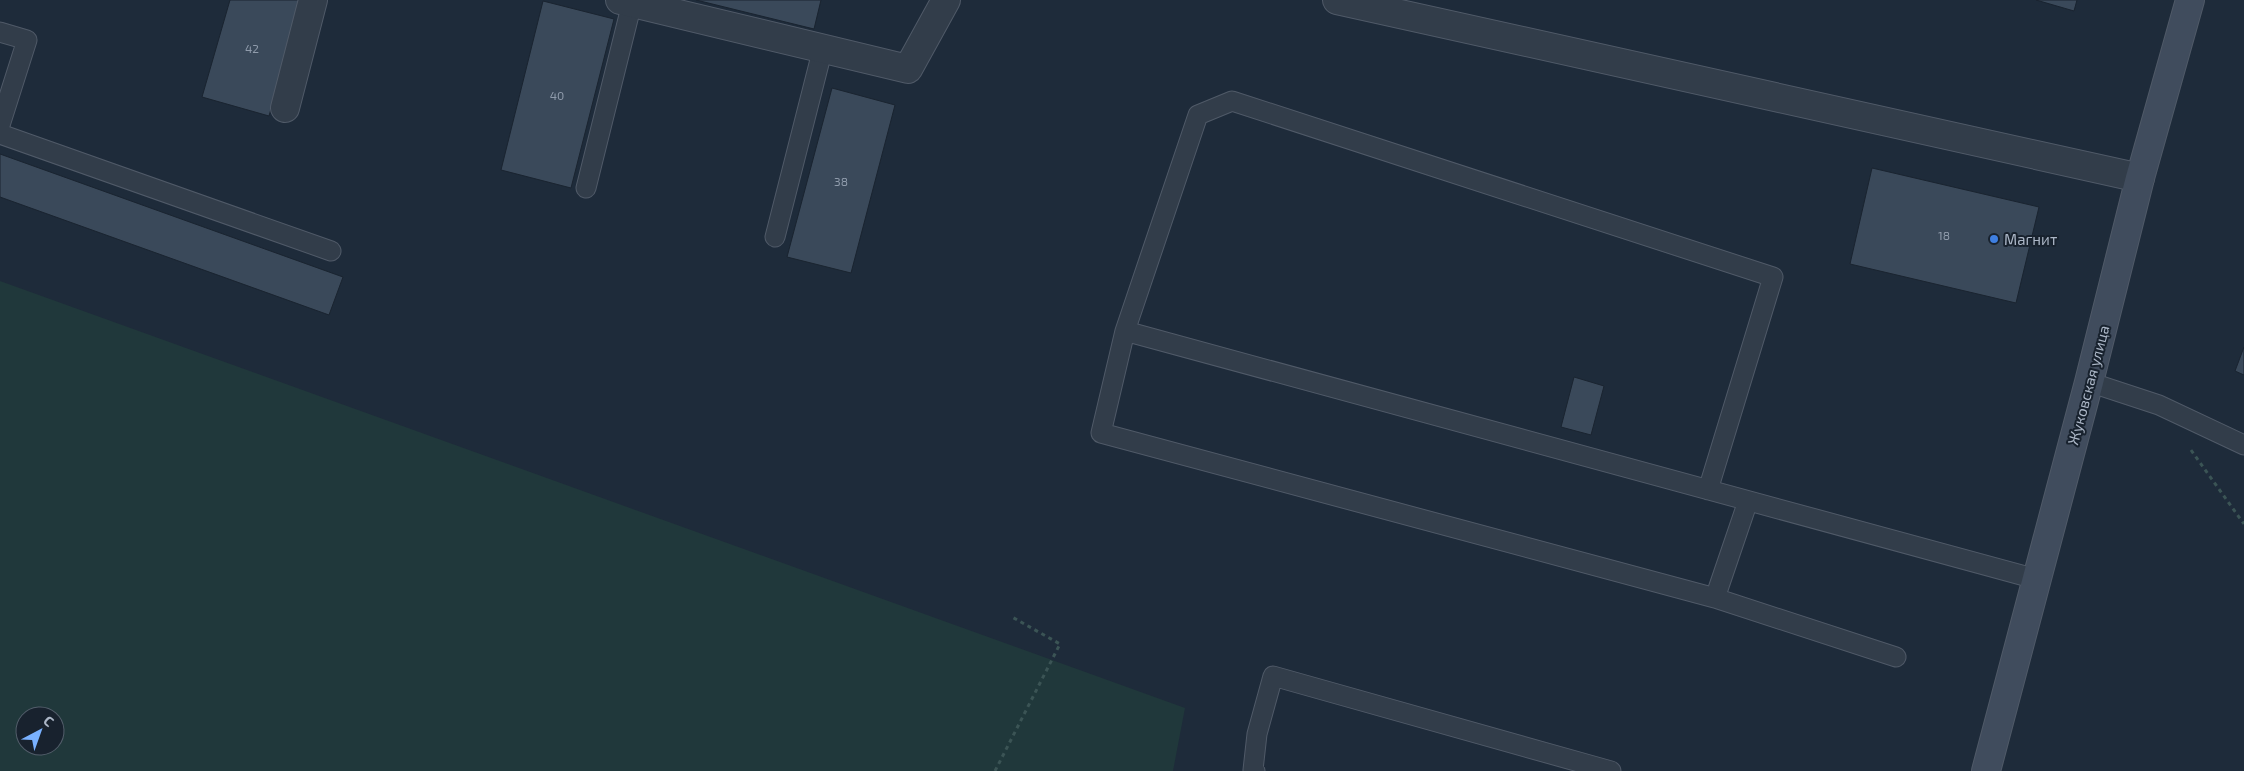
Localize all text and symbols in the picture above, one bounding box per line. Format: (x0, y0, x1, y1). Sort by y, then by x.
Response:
house number: 42 (245, 41, 259, 55)
house number: 40 (550, 88, 564, 102)
house number: 38 (834, 174, 848, 188)
house number: 18 (1938, 228, 1950, 242)
place label: Магнит (2004, 230, 2057, 248)
marker: Магнит (1988, 233, 2000, 245)
street label: Жуковская улица (2063, 323, 2114, 447)
north arrow (15, 706, 65, 756)
text: С (40, 712, 58, 730)

